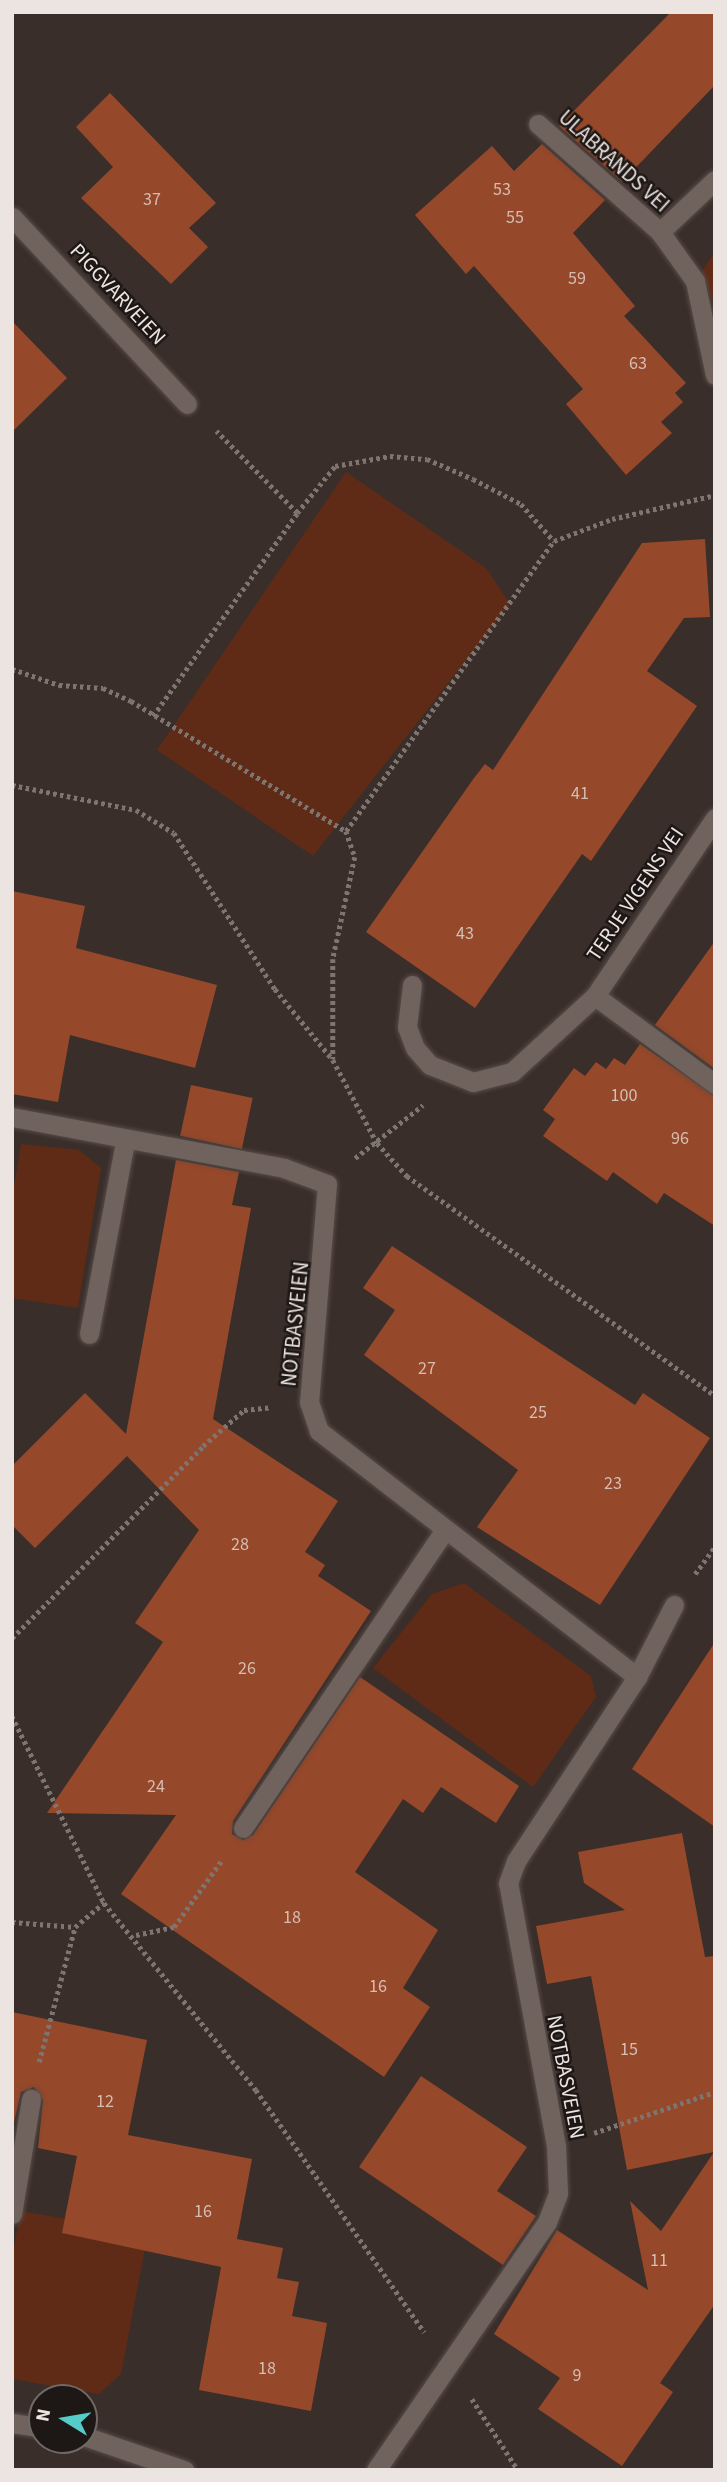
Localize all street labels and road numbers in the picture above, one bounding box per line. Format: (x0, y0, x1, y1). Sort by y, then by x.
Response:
street label: ULABRANDS VEI (553, 105, 675, 217)
street label: PIGGVARVEIEN (65, 238, 171, 350)
street label: TERJE VIGENS VEI (581, 822, 689, 966)
street label: NOTBASVEIEN (276, 1260, 314, 1388)
street label: NOTBASVEIEN (542, 2013, 590, 2141)

